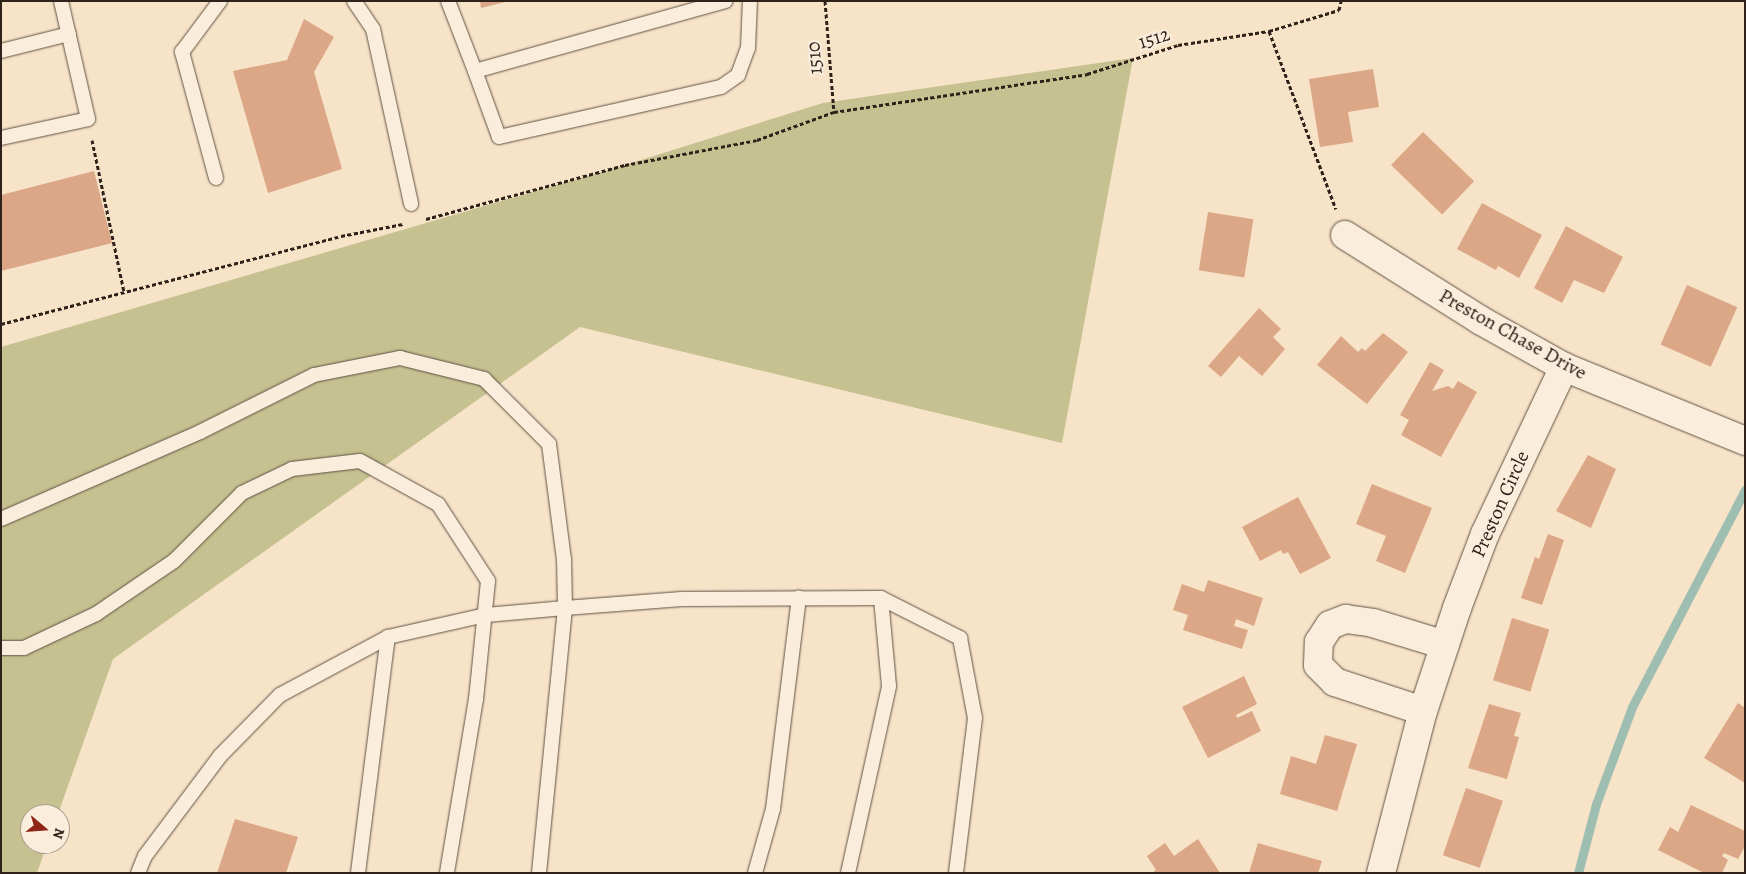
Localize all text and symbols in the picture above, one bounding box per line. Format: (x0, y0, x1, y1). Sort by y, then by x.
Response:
street label: 1512 (1135, 22, 1173, 54)
street label: 1510 (801, 41, 827, 75)
street label: Preston Chase Drive (1435, 283, 1591, 385)
street label: Preston Circle (1466, 447, 1534, 561)
north arrow (20, 804, 70, 854)
text: N (48, 826, 69, 841)

